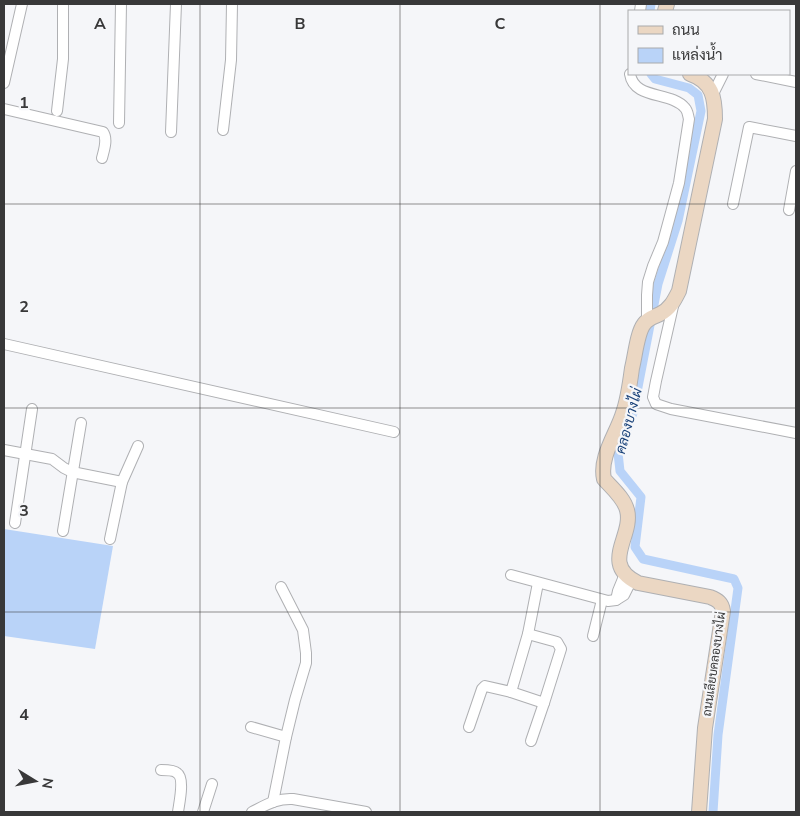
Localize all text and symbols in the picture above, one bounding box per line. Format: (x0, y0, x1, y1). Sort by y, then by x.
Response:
legend (628, 10, 790, 75)
text: A (94, 13, 106, 35)
text: B (294, 13, 306, 35)
text: C (495, 13, 506, 35)
text: ถนน (672, 20, 700, 40)
text: แหล่งน้ำ (672, 42, 723, 65)
text: 1 (19, 92, 29, 114)
text: 2 (19, 296, 29, 318)
water label: คลองบางไผ่ (611, 385, 647, 456)
text: 3 (19, 500, 29, 522)
street label: ถนนเลียบคลองบางไผ่ (699, 611, 729, 717)
text: 4 (19, 704, 29, 726)
north arrow (10, 756, 60, 806)
text: N (37, 776, 58, 790)

